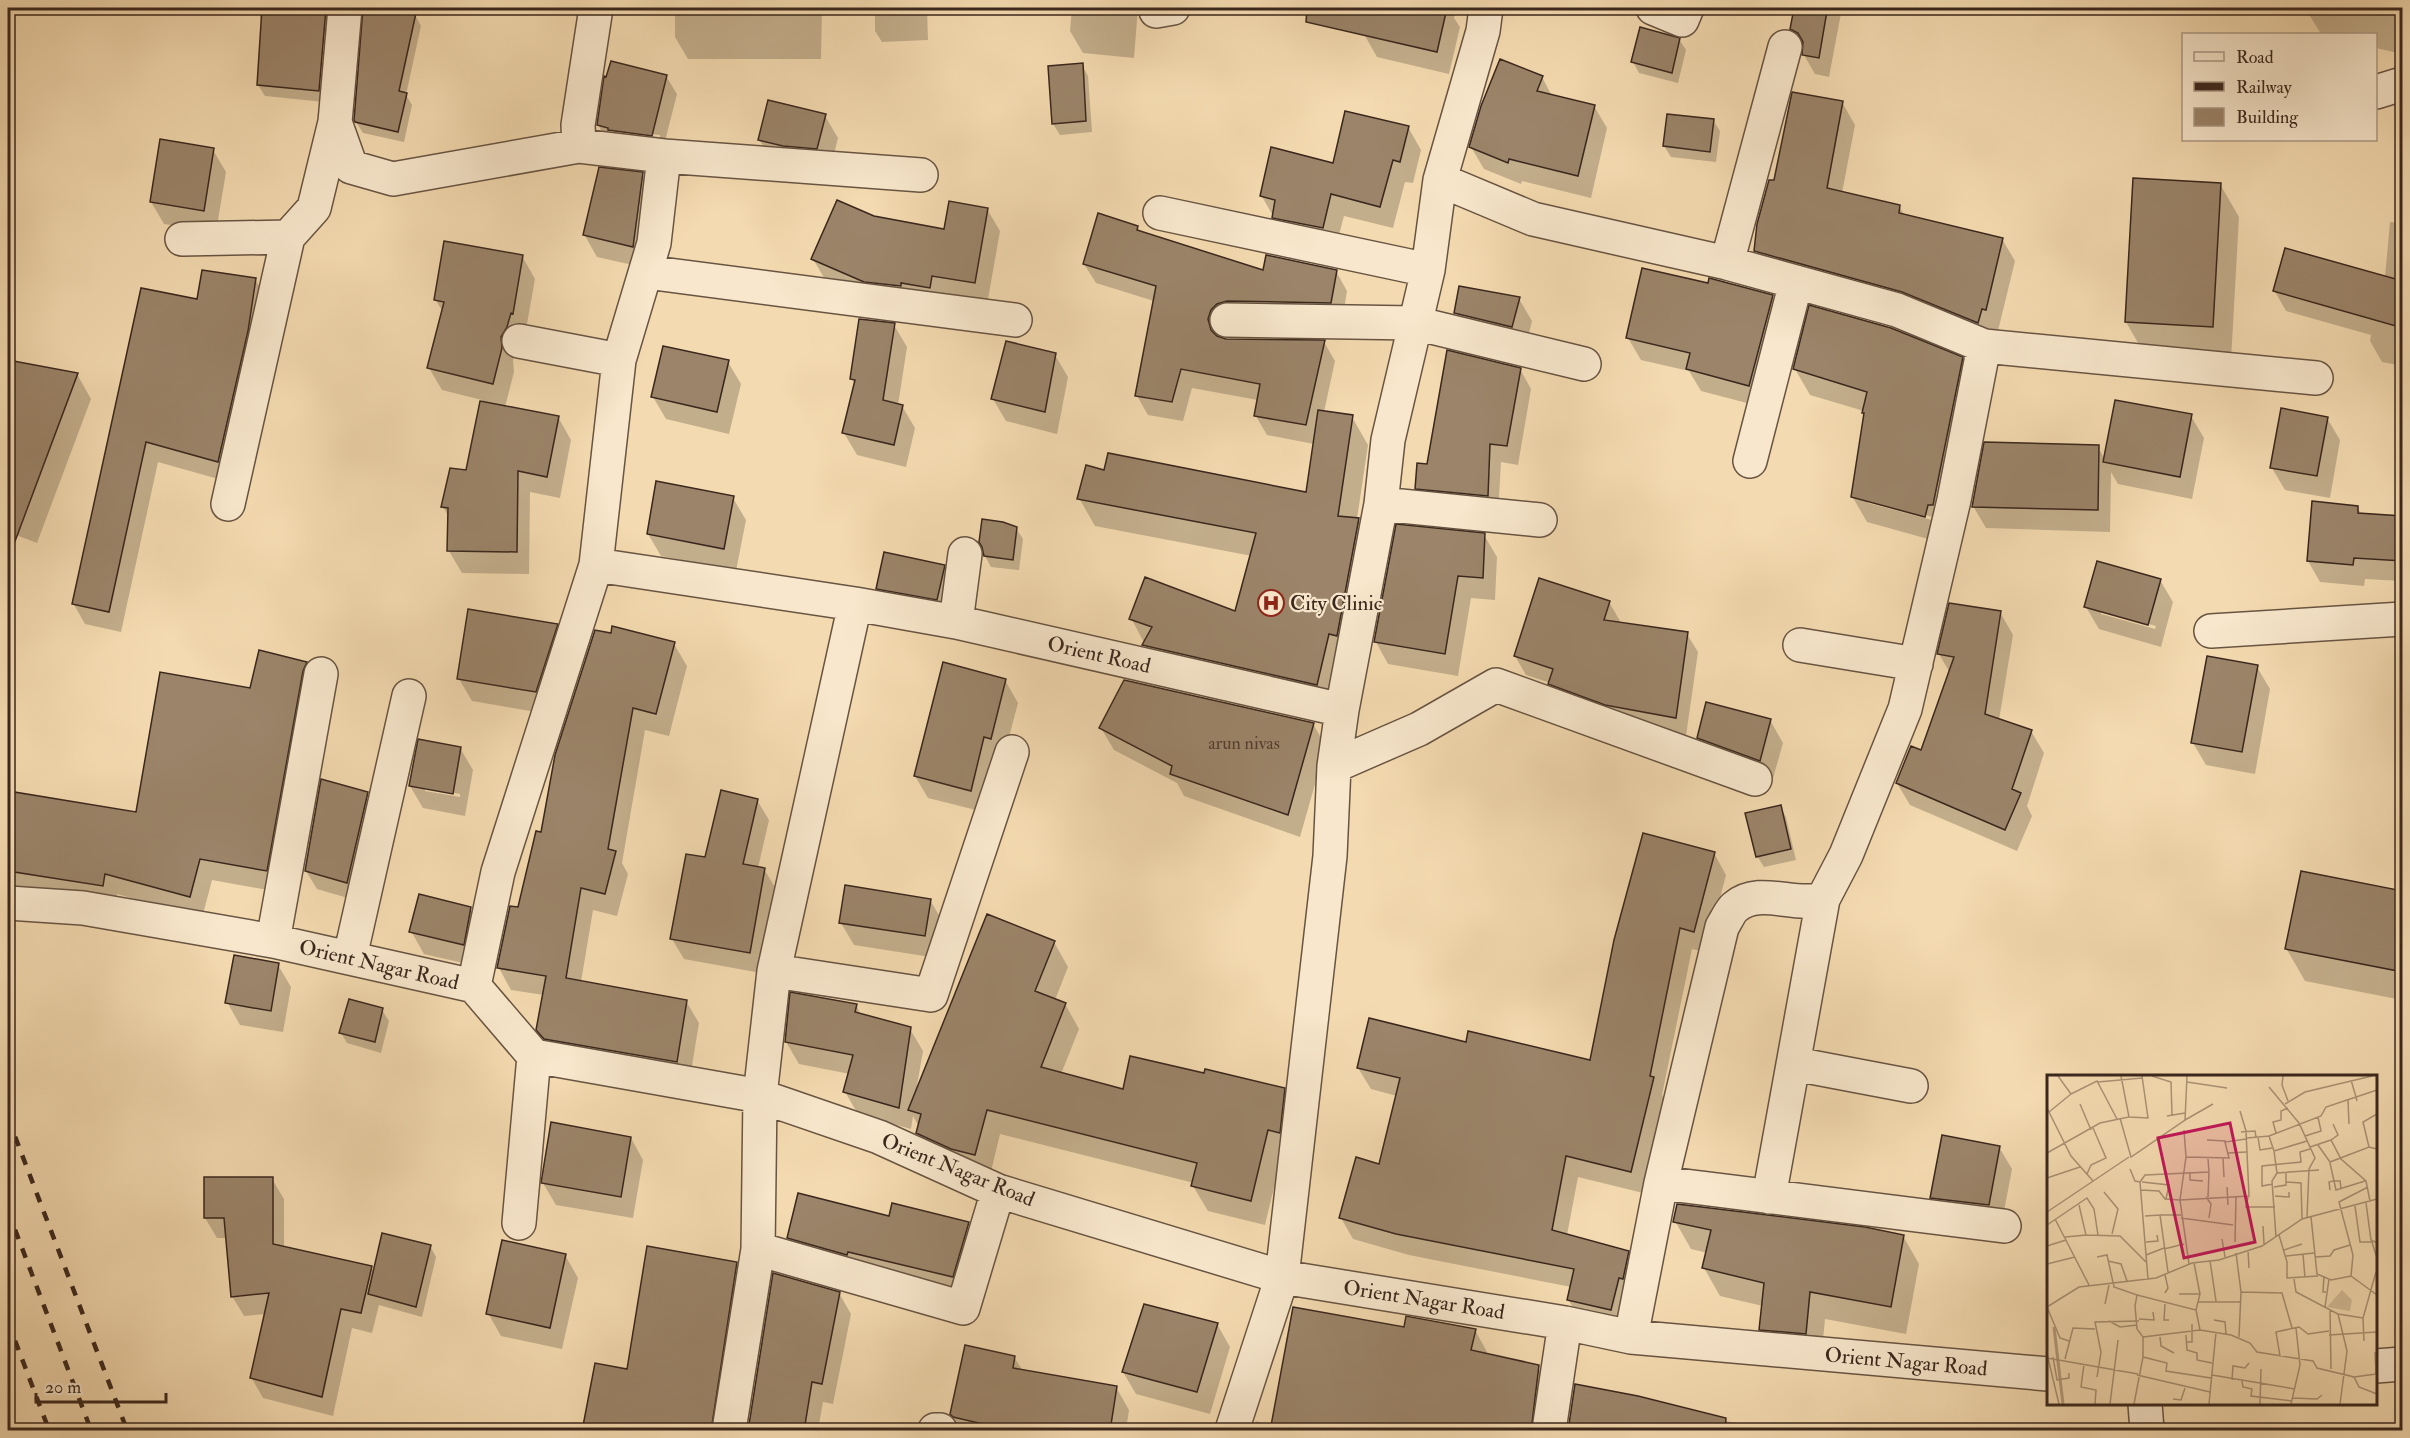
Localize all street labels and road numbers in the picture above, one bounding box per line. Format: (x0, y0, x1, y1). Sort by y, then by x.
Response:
street label: Orient Road (1045, 630, 1154, 680)
street label: Orient Nagar Road (296, 933, 462, 997)
street label: Orient Nagar Road (877, 1127, 1039, 1213)
street label: Orient Nagar Road (1341, 1274, 1507, 1326)
street label: Orient Nagar Road (1824, 1341, 1989, 1383)

